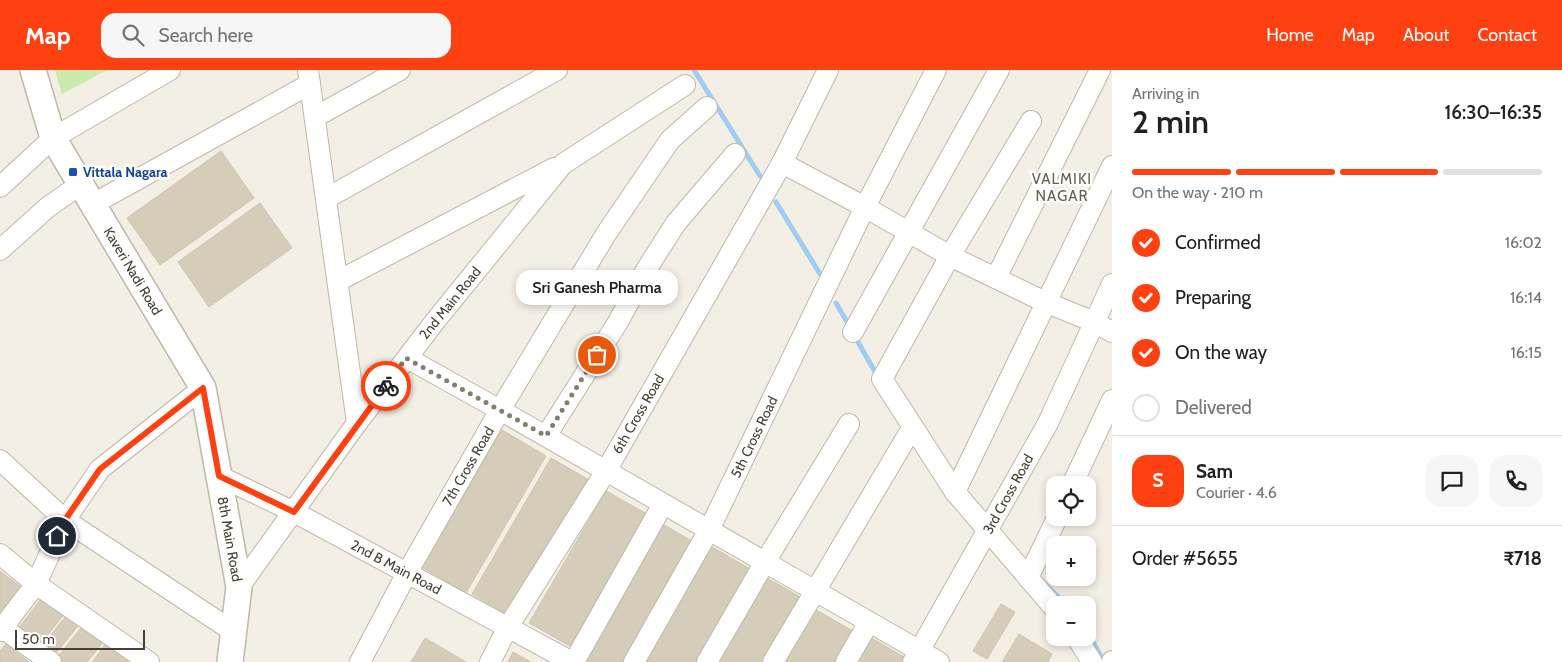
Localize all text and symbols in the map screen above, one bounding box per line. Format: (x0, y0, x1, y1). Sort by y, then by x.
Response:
search box (101, 13, 451, 58)
text: Map (25, 21, 71, 50)
icon: search (119, 21, 147, 49)
text: Search here (159, 24, 253, 47)
text: Home (1266, 24, 1314, 46)
text: Map (1342, 24, 1375, 46)
text: About (1403, 24, 1449, 46)
text: Contact (1477, 24, 1537, 46)
text: Arriving in (1132, 84, 1199, 103)
text: 16:30–16:35 (1445, 101, 1542, 124)
text: 2 min (1132, 102, 1209, 141)
place label: Vittala Nagara (83, 163, 168, 181)
marker: Vittala Nagara (67, 166, 79, 178)
district label: VALMIKI NAGAR (1032, 170, 1092, 205)
text: On the way · 210 m (1132, 183, 1263, 202)
street label: Kaveri Nadi Road (100, 224, 166, 318)
icon: check (1132, 229, 1160, 257)
text: Confirmed (1175, 231, 1261, 254)
text: 16:02 (1505, 233, 1542, 252)
street label: 2nd Main Road (415, 263, 485, 343)
callout: Sri Ganesh Pharma (516, 270, 678, 305)
text: Sri Ganesh Pharma (532, 278, 662, 297)
icon: check (1132, 284, 1160, 312)
text: Preparing (1175, 286, 1251, 309)
text: 16:14 (1510, 288, 1542, 307)
pin (576, 334, 618, 376)
icon: check (1132, 339, 1160, 367)
icon: bag (583, 341, 611, 369)
text: On the way (1175, 341, 1267, 364)
text: 16:15 (1510, 343, 1542, 362)
courier (361, 361, 411, 411)
street label: 6th Cross Road (608, 371, 668, 457)
icon: bike (372, 372, 400, 400)
street label: 5th Cross Road (726, 393, 782, 481)
text: Delivered (1175, 396, 1252, 419)
street label: 7th Cross Road (438, 423, 498, 509)
street label: 3rd Cross Road (979, 451, 1037, 537)
button: chat (1426, 455, 1478, 507)
button: phone (1490, 455, 1542, 507)
text: Sam (1196, 460, 1233, 483)
text: S (1152, 469, 1164, 492)
map controls (1046, 476, 1096, 646)
button: locate (1046, 476, 1096, 526)
text: Courier · 4.6 (1196, 483, 1277, 502)
street label: 8th Main Road (214, 495, 246, 583)
pin (36, 515, 78, 557)
icon: home (43, 522, 71, 550)
street label: 2nd B Main Road (348, 536, 444, 598)
button: + (1046, 536, 1096, 586)
text: Order #5655 (1132, 547, 1238, 570)
text: ₹718 (1503, 547, 1542, 570)
button: − (1046, 596, 1096, 646)
scale bar (15, 627, 145, 650)
text: 50 m (22, 630, 55, 648)

